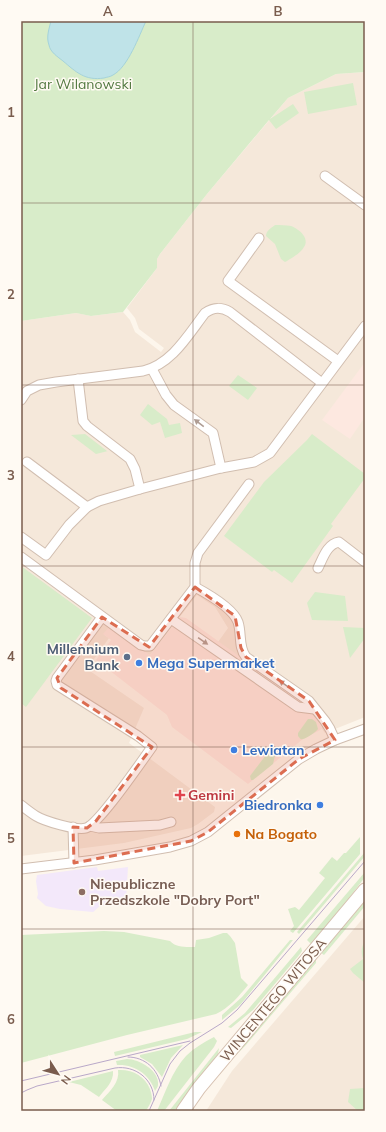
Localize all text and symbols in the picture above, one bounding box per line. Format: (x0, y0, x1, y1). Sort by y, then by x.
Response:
text: A (103, 3, 113, 19)
text: B (274, 3, 283, 19)
park label: Jar Wilanowski (34, 75, 132, 93)
text: 1 (7, 104, 15, 120)
text: 2 (7, 286, 15, 302)
one-way arrow (194, 419, 204, 427)
text: 3 (7, 467, 15, 483)
one-way arrow (197, 637, 208, 645)
place label: Millennium Bank (47, 640, 119, 674)
text: 4 (7, 648, 15, 664)
marker: Millennium Bank (122, 652, 132, 662)
place label: Mega Supermarket (147, 654, 275, 672)
marker: Mega Supermarket (134, 658, 144, 668)
one-way arrow (279, 680, 290, 688)
place label: Lewiatan (242, 741, 304, 759)
marker: Lewiatan (229, 745, 239, 755)
place label: Gemini (188, 786, 234, 804)
marker: Gemini (175, 790, 185, 800)
place label: Biedronka (244, 796, 312, 814)
marker: Biedronka (315, 800, 325, 810)
place label: Na Bogato (245, 825, 317, 843)
marker: Na Bogato (232, 829, 242, 839)
text: 5 (7, 830, 15, 846)
place label: Niepubliczne Przedszkole "Dobry Port" (90, 875, 260, 909)
marker: Niepubliczne Przedszkole "Dobry Port" (77, 887, 87, 897)
street label: WINCENTEGO WITOSA (216, 934, 331, 1066)
text: 6 (7, 1011, 15, 1027)
north arrow (38, 1054, 78, 1094)
text: N (58, 1072, 74, 1087)

